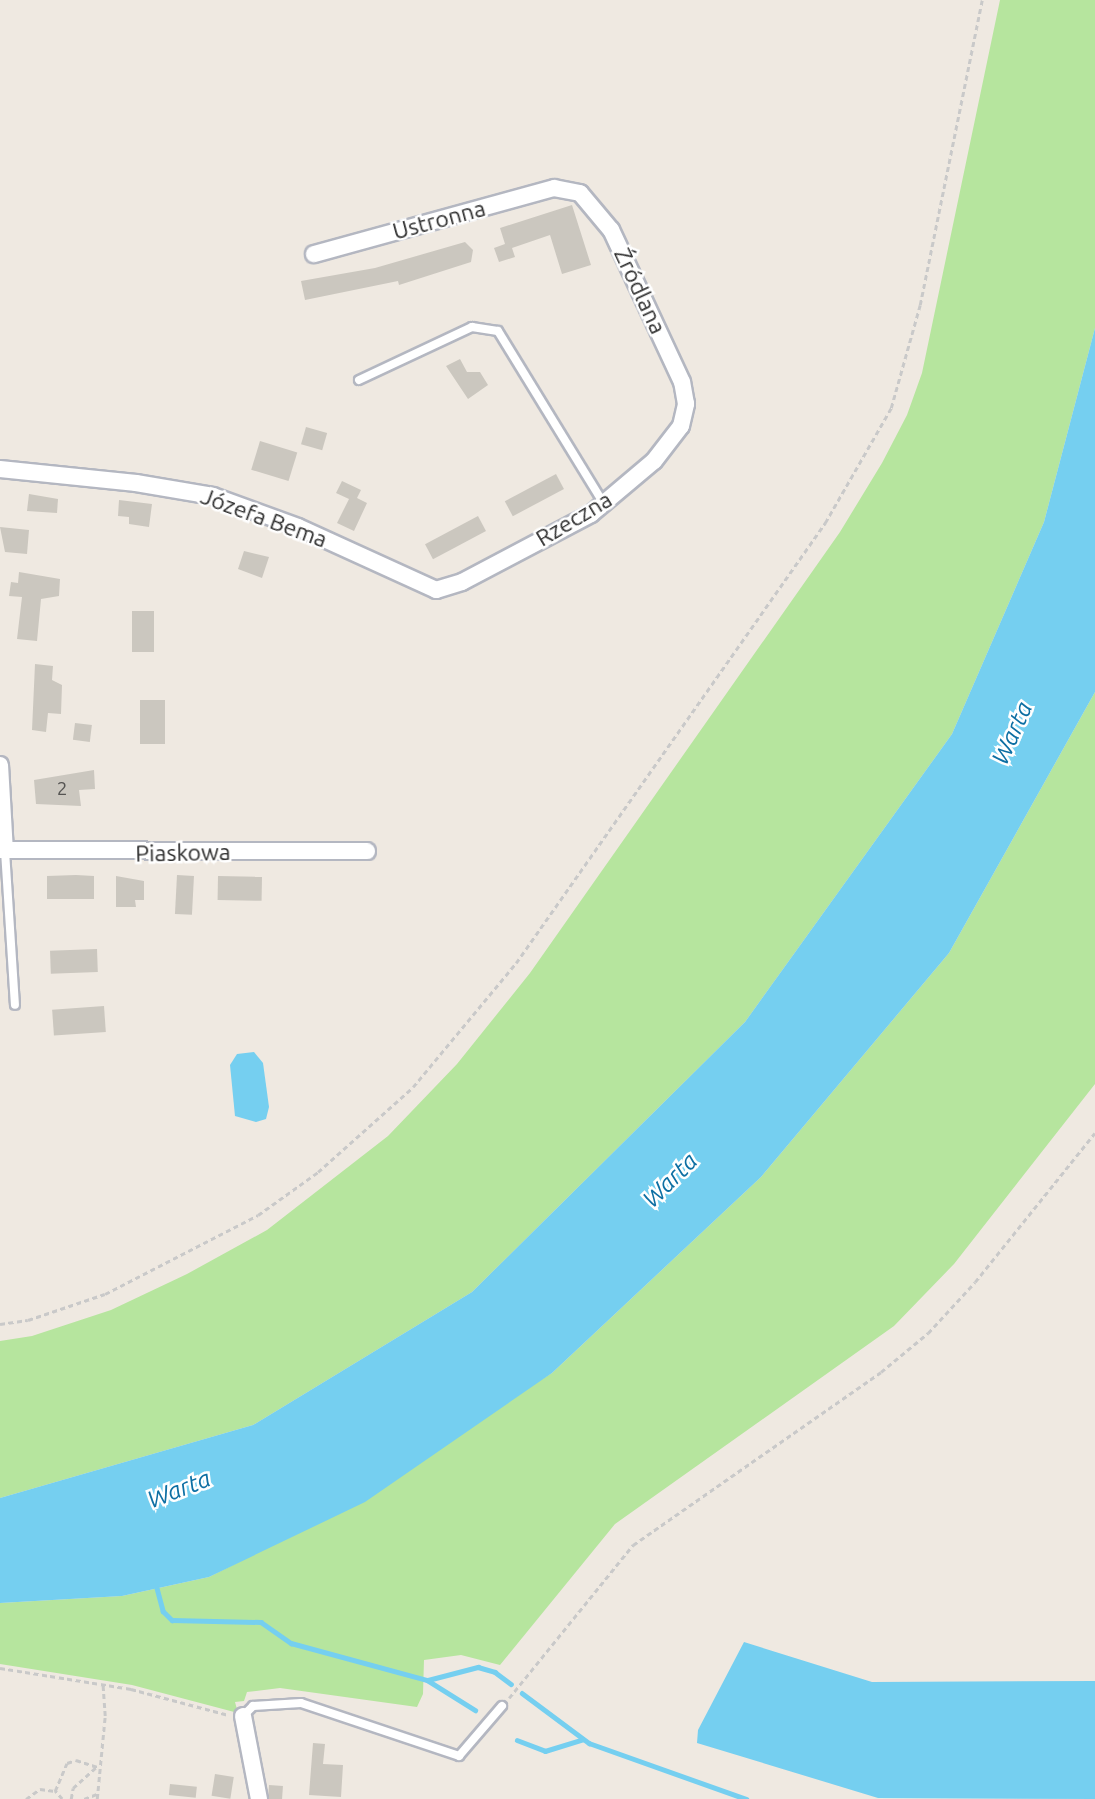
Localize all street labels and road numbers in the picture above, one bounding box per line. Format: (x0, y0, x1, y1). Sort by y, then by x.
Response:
street label: Ustronna (390, 194, 488, 246)
street label: Źródlana (608, 244, 672, 338)
street label: Józefa Bema (197, 482, 331, 554)
street label: Rzeczna (531, 486, 617, 552)
street label: Piaskowa (135, 838, 231, 868)

